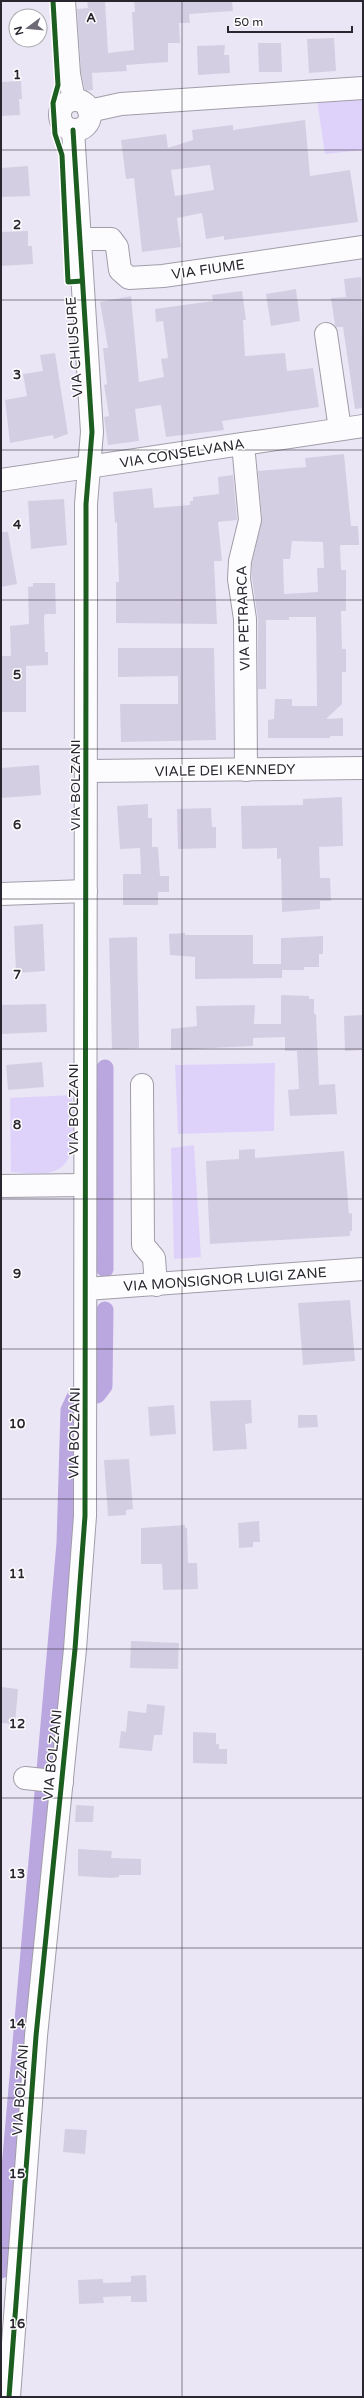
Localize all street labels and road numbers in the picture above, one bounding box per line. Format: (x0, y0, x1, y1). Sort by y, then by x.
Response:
street label: VIA FIUME (171, 256, 246, 283)
street label: VIA CHIUSURE (62, 296, 86, 398)
street label: VIA CONSELVANA (119, 435, 246, 472)
street label: VIA PETRARCA (233, 565, 254, 671)
street label: VIA BOLZANI (67, 739, 84, 831)
street label: VIALE DEI KENNEDY (155, 761, 295, 780)
street label: VIA BOLZANI (65, 1063, 82, 1155)
street label: VIA MONSIGNOR LUIGI ZANE (123, 1264, 327, 1295)
street label: VIA BOLZANI (65, 1387, 84, 1479)
street label: VIA BOLZANI (39, 1709, 66, 1801)
street label: VIA BOLZANI (9, 2044, 32, 2136)

